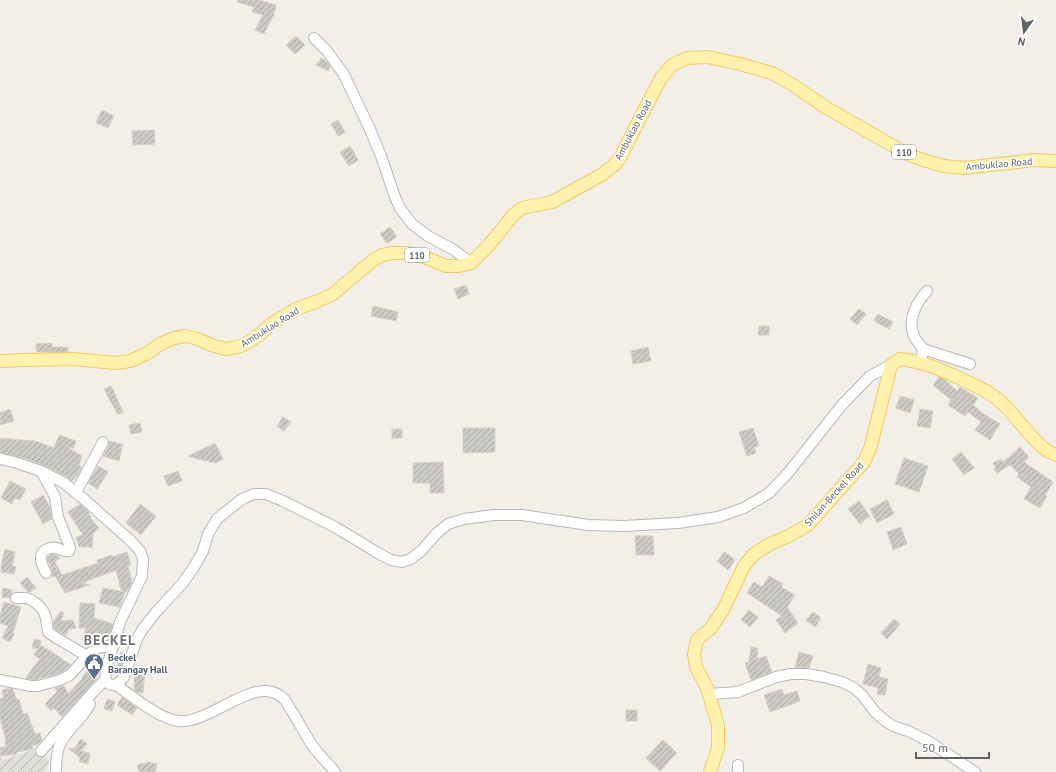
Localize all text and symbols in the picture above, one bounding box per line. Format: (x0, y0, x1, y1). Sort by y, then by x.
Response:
north arrow (1004, 12, 1044, 52)
text: N (1016, 34, 1027, 49)
street label: Ambuklao Road (612, 98, 654, 162)
road number: 110 (892, 145, 916, 159)
street label: Ambuklao Road (965, 155, 1033, 173)
road number: 110 (405, 248, 429, 262)
street label: Ambuklao Road (238, 304, 302, 350)
street label: Shilan-Beckel Road (802, 459, 866, 529)
district label: BECKEL (84, 631, 136, 649)
place label: Beckel Barangay Hall (108, 651, 167, 676)
public building icon: Beckel Barangay Hall (83, 652, 105, 680)
scale bar (916, 734, 989, 760)
text: 50 m (922, 740, 948, 755)

